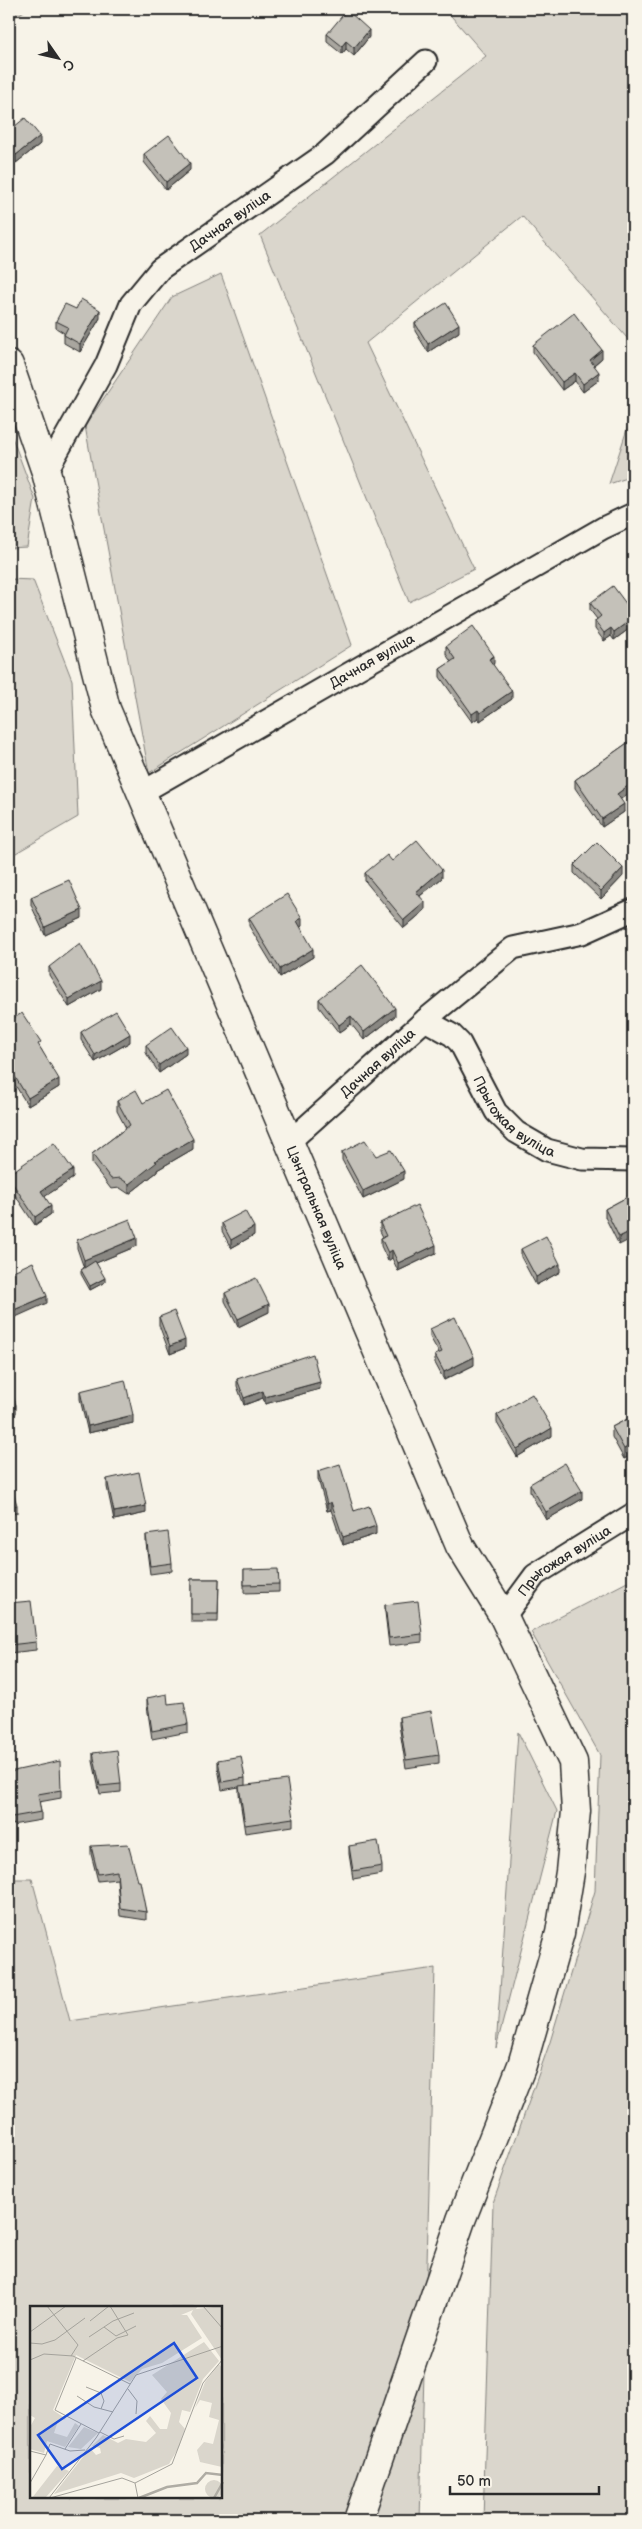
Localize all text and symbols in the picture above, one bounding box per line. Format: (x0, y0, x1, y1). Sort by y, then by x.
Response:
north arrow (32, 32, 82, 82)
text: С (58, 56, 78, 74)
street label: Дачная вуліца (186, 186, 274, 255)
street label: Дачная вуліца (326, 629, 418, 692)
street label: Дачная вуліца (337, 1024, 419, 1101)
street label: Прыгожая вуліца (470, 1073, 557, 1160)
street label: Цэнтральная вуліца (283, 1143, 351, 1273)
street label: Прыгожая вуліца (514, 1521, 615, 1599)
inset map (30, 2306, 222, 2499)
scale bar (450, 2464, 598, 2496)
text: 50 m (457, 2472, 491, 2491)

